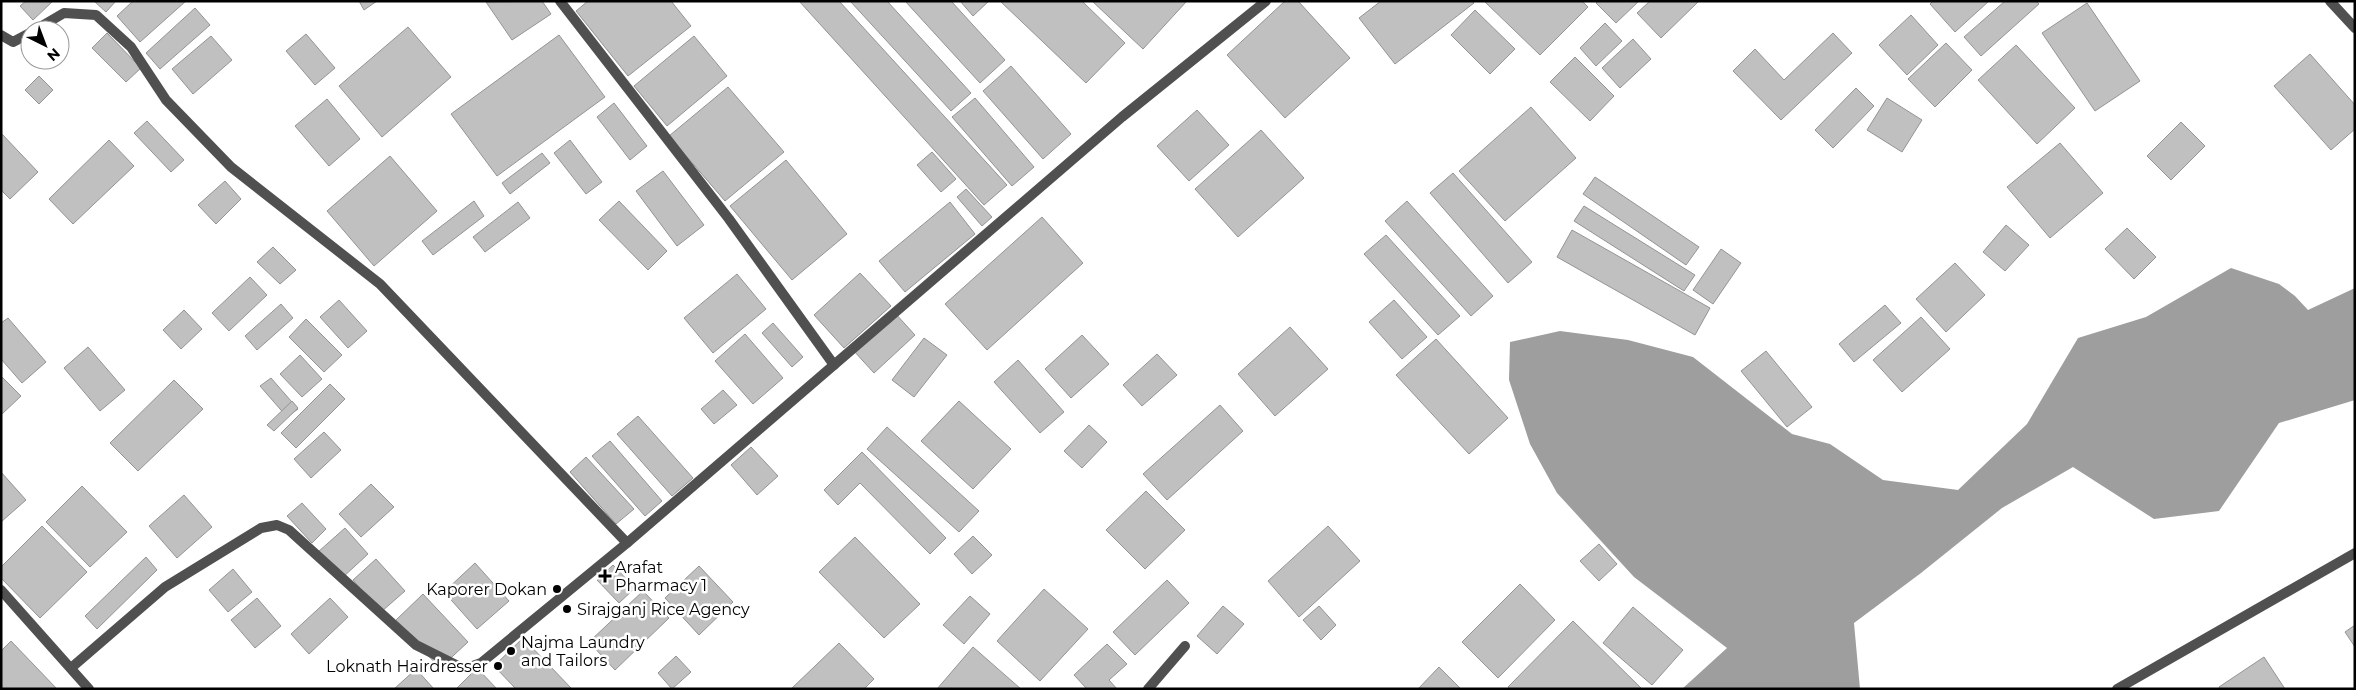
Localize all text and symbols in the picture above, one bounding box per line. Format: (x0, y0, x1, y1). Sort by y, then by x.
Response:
north arrow (20, 20, 70, 70)
text: N (43, 44, 64, 65)
place label: Arafat Pharmacy 1 (615, 558, 707, 595)
marker: Arafat Pharmacy 1 (599, 570, 611, 582)
place label: Kaporer Dokan (426, 580, 547, 599)
marker: Kaporer Dokan (551, 583, 563, 595)
place label: Sirajganj Rice Agency (577, 600, 750, 619)
marker: Sirajganj Rice Agency (561, 603, 573, 615)
place label: Najma Laundry and Tailors (521, 633, 645, 670)
marker: Najma Laundry and Tailors (505, 645, 517, 657)
place label: Loknath Hairdresser (326, 657, 488, 676)
marker: Loknath Hairdresser (492, 660, 504, 672)

